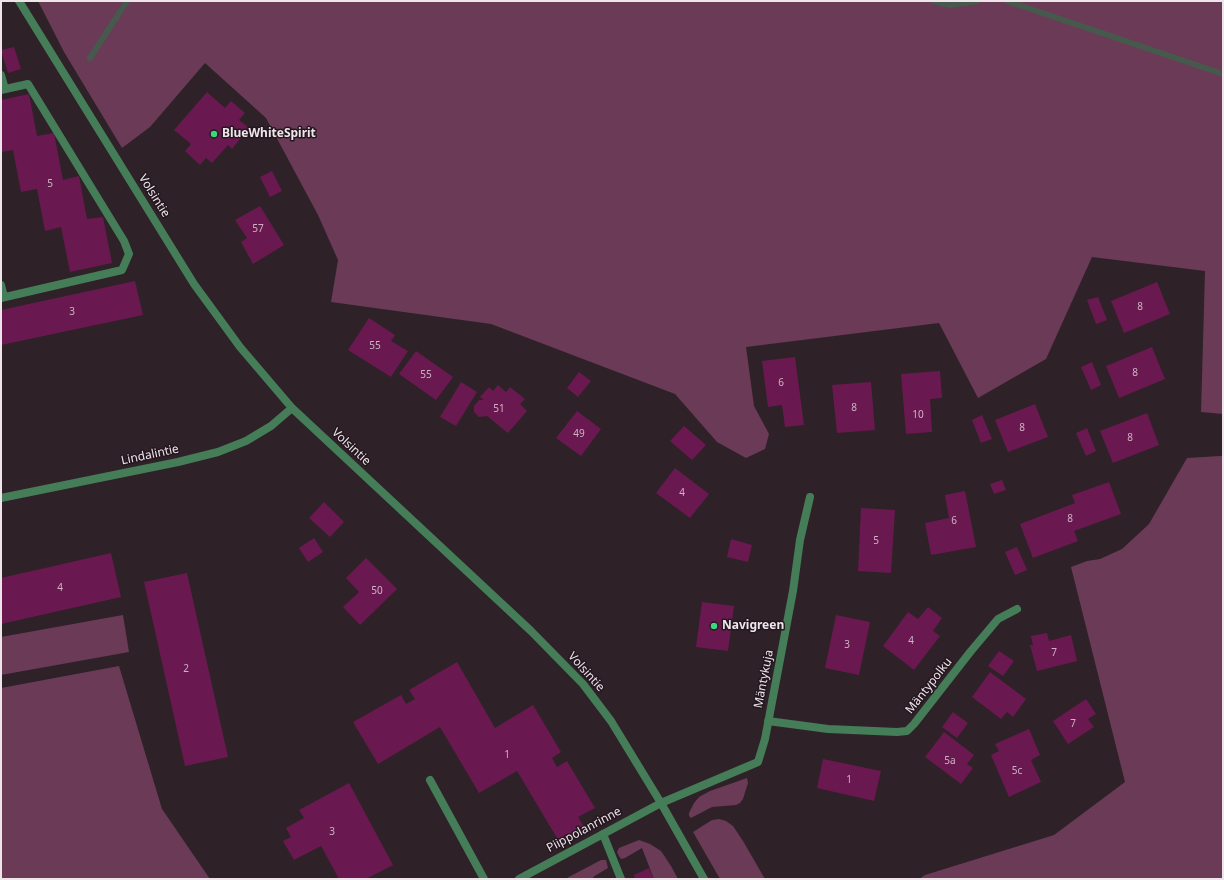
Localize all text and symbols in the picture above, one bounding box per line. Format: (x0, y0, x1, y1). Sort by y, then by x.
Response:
place label: BlueWhiteSpirit (222, 127, 316, 141)
marker: BlueWhiteSpirit (209, 129, 219, 139)
street label: Volsintie (135, 172, 173, 220)
house number: 5 (47, 178, 53, 190)
house number: 57 (252, 223, 264, 235)
house number: 8 (1137, 301, 1143, 313)
house number: 3 (69, 306, 75, 318)
house number: 55 (369, 340, 381, 352)
house number: 8 (1132, 367, 1138, 379)
house number: 55 (420, 369, 432, 381)
house number: 6 (778, 377, 784, 389)
house number: 8 (851, 402, 857, 414)
house number: 51 (493, 403, 505, 415)
house number: 10 (912, 409, 924, 421)
house number: 8 (1019, 422, 1025, 434)
street label: Volsintie (329, 425, 373, 469)
house number: 49 (573, 428, 585, 440)
house number: 8 (1127, 432, 1133, 444)
street label: Lindalintie (120, 442, 180, 468)
house number: 4 (679, 487, 685, 499)
house number: 8 (1067, 513, 1073, 525)
house number: 6 (951, 515, 957, 527)
house number: 5 (873, 535, 879, 547)
house number: 4 (57, 582, 63, 594)
house number: 50 (371, 585, 383, 597)
place label: Navigreen (722, 619, 784, 633)
marker: Navigreen (709, 621, 719, 631)
house number: 4 (908, 635, 914, 647)
house number: 3 (844, 639, 850, 651)
house number: 7 (1051, 647, 1057, 659)
street label: Volsintie (565, 649, 607, 695)
street label: Mäntykuja (751, 649, 777, 709)
street label: Mäntypolku (903, 655, 955, 717)
house number: 2 (183, 663, 189, 675)
house number: 7 (1070, 718, 1076, 730)
house number: 1 (504, 749, 510, 761)
house number: 5a (944, 755, 956, 767)
house number: 5c (1012, 765, 1022, 777)
house number: 1 (846, 774, 852, 786)
street label: Piippolanrinne (544, 804, 624, 856)
house number: 3 (329, 826, 335, 838)

